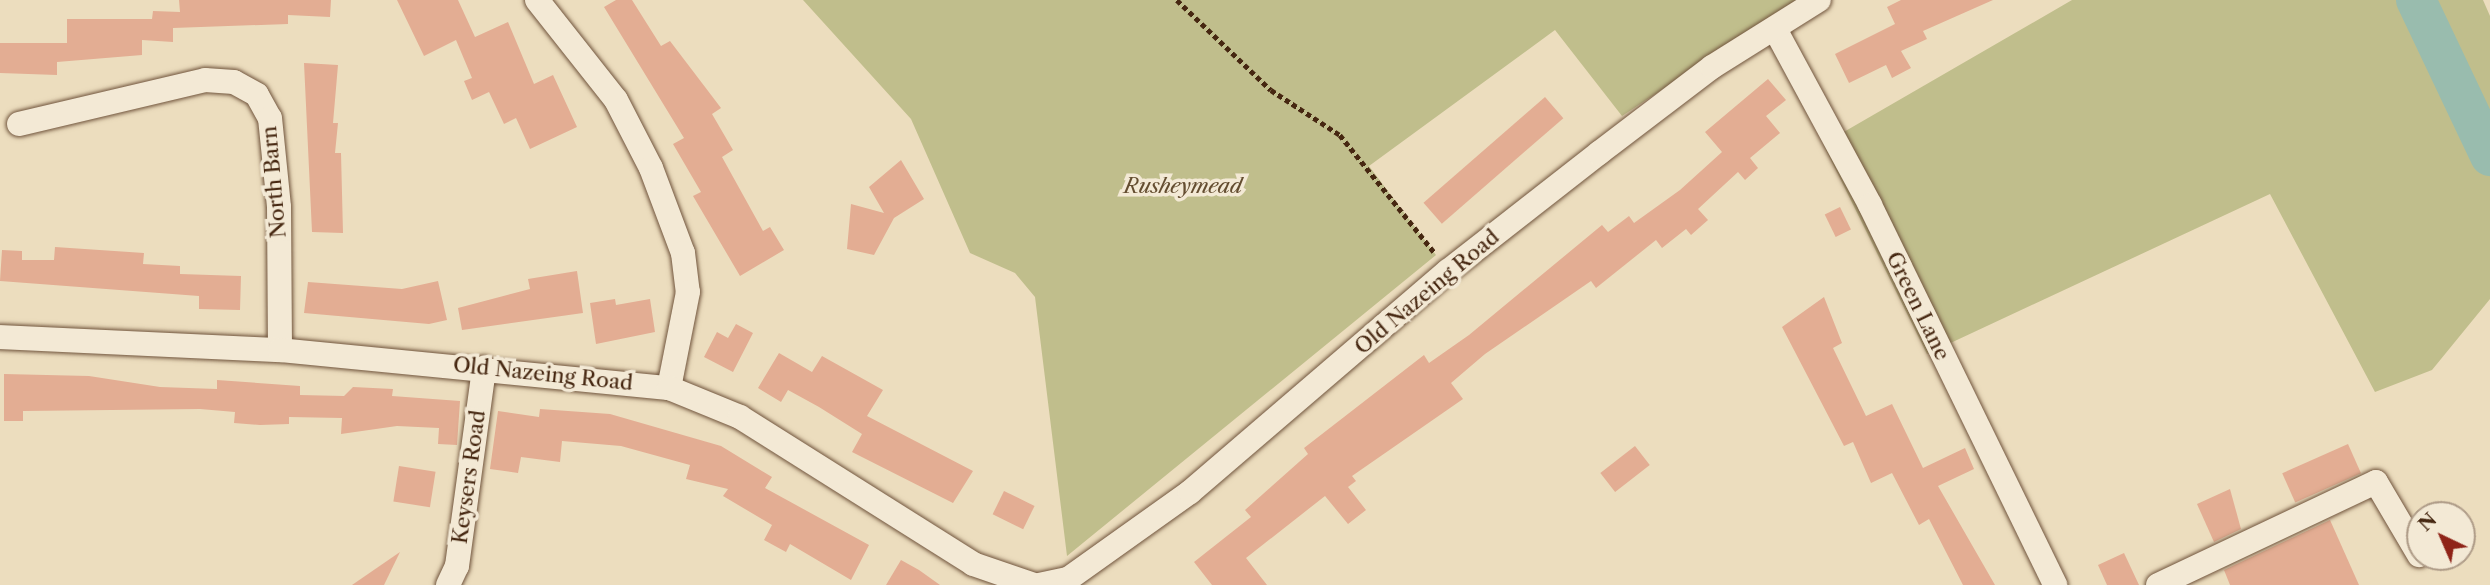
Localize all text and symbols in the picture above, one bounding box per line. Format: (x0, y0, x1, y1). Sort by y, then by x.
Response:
street label: North Barn (257, 125, 291, 239)
park label: Rusheymead (1124, 173, 1242, 199)
street label: Old Nazeing Road (1350, 224, 1504, 360)
street label: Green Lane (1881, 248, 1955, 364)
street label: Old Nazeing Road (452, 352, 634, 396)
street label: Keysers Road (447, 408, 491, 546)
north arrow (2406, 501, 2476, 571)
text: N (2414, 508, 2441, 536)

